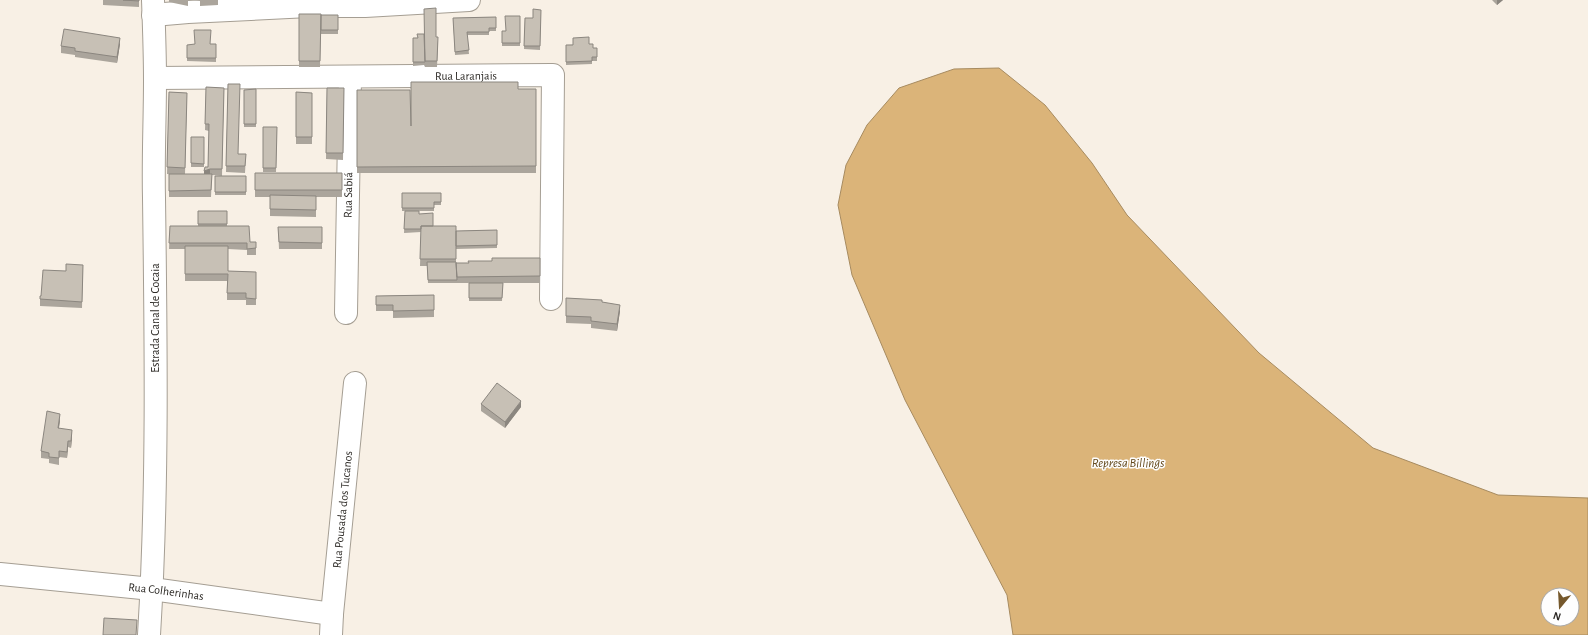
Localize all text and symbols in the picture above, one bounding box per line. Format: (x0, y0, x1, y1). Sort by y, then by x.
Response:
street label: Rua Laranjais (435, 69, 497, 83)
street label: Rua Sabiá (342, 172, 354, 218)
street label: Estrada Canal de Cocaia (149, 263, 161, 373)
street label: Rua Pousada dos Tucanos (331, 450, 354, 569)
water label: Represa Billings (1092, 457, 1164, 470)
street label: Rua Colherinhas (128, 581, 205, 602)
north arrow (1540, 587, 1580, 627)
text: N (1552, 610, 1562, 622)

